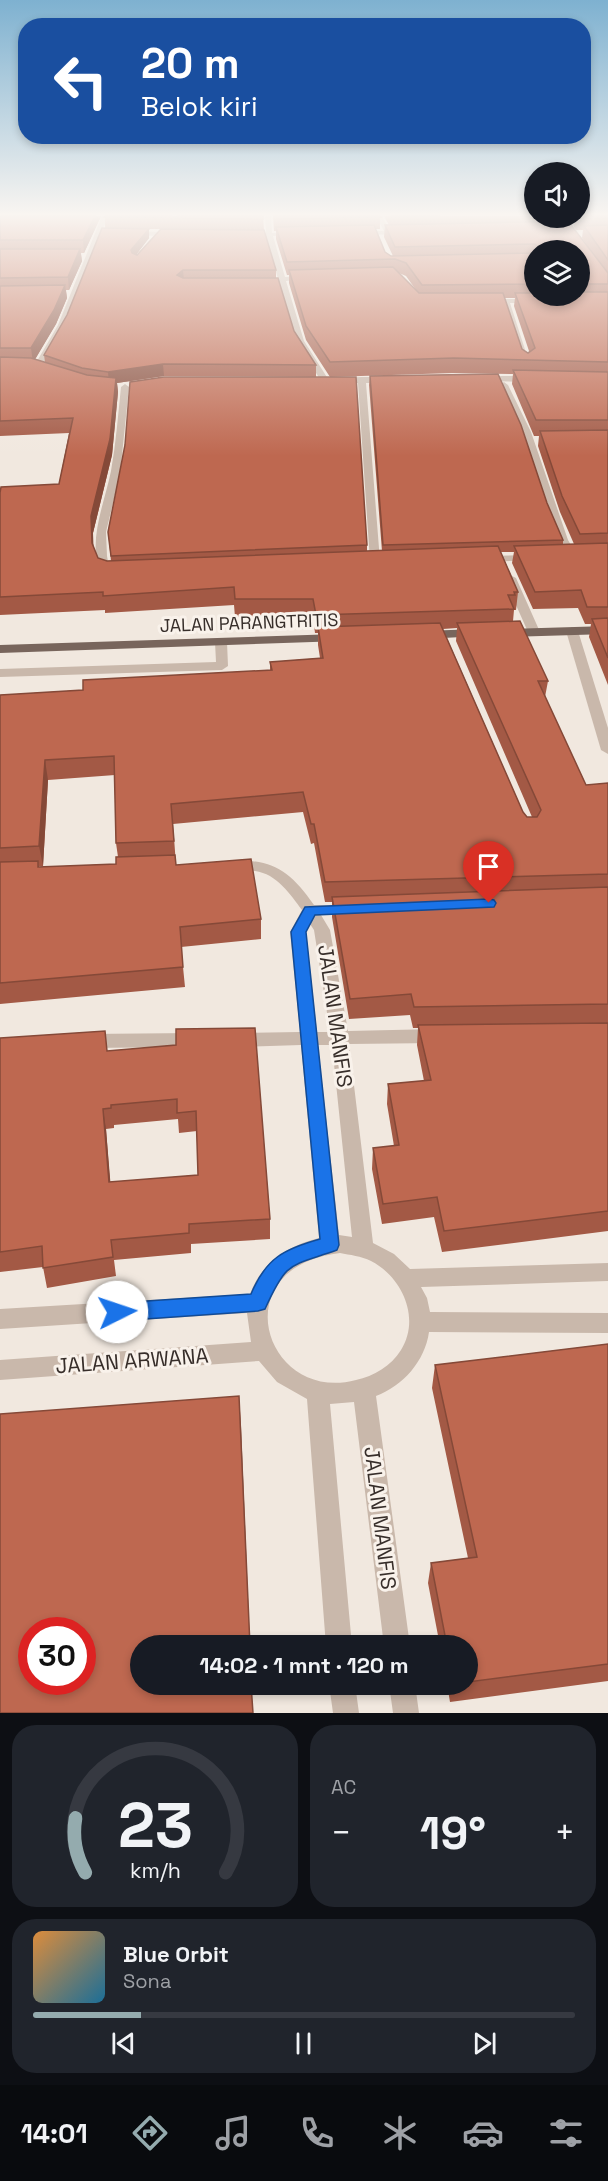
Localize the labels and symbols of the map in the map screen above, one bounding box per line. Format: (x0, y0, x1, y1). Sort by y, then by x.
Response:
street label: JALAN PARANGTRITIS (159, 608, 339, 637)
pin (463, 841, 514, 903)
street label: JALAN MANFIS (312, 943, 359, 1089)
position arrow (85, 1280, 149, 1344)
street label: JALAN ARWANA (54, 1342, 209, 1379)
street label: JALAN MANFIS (358, 1445, 403, 1591)
speed limit sign: 30 (18, 1617, 96, 1695)

